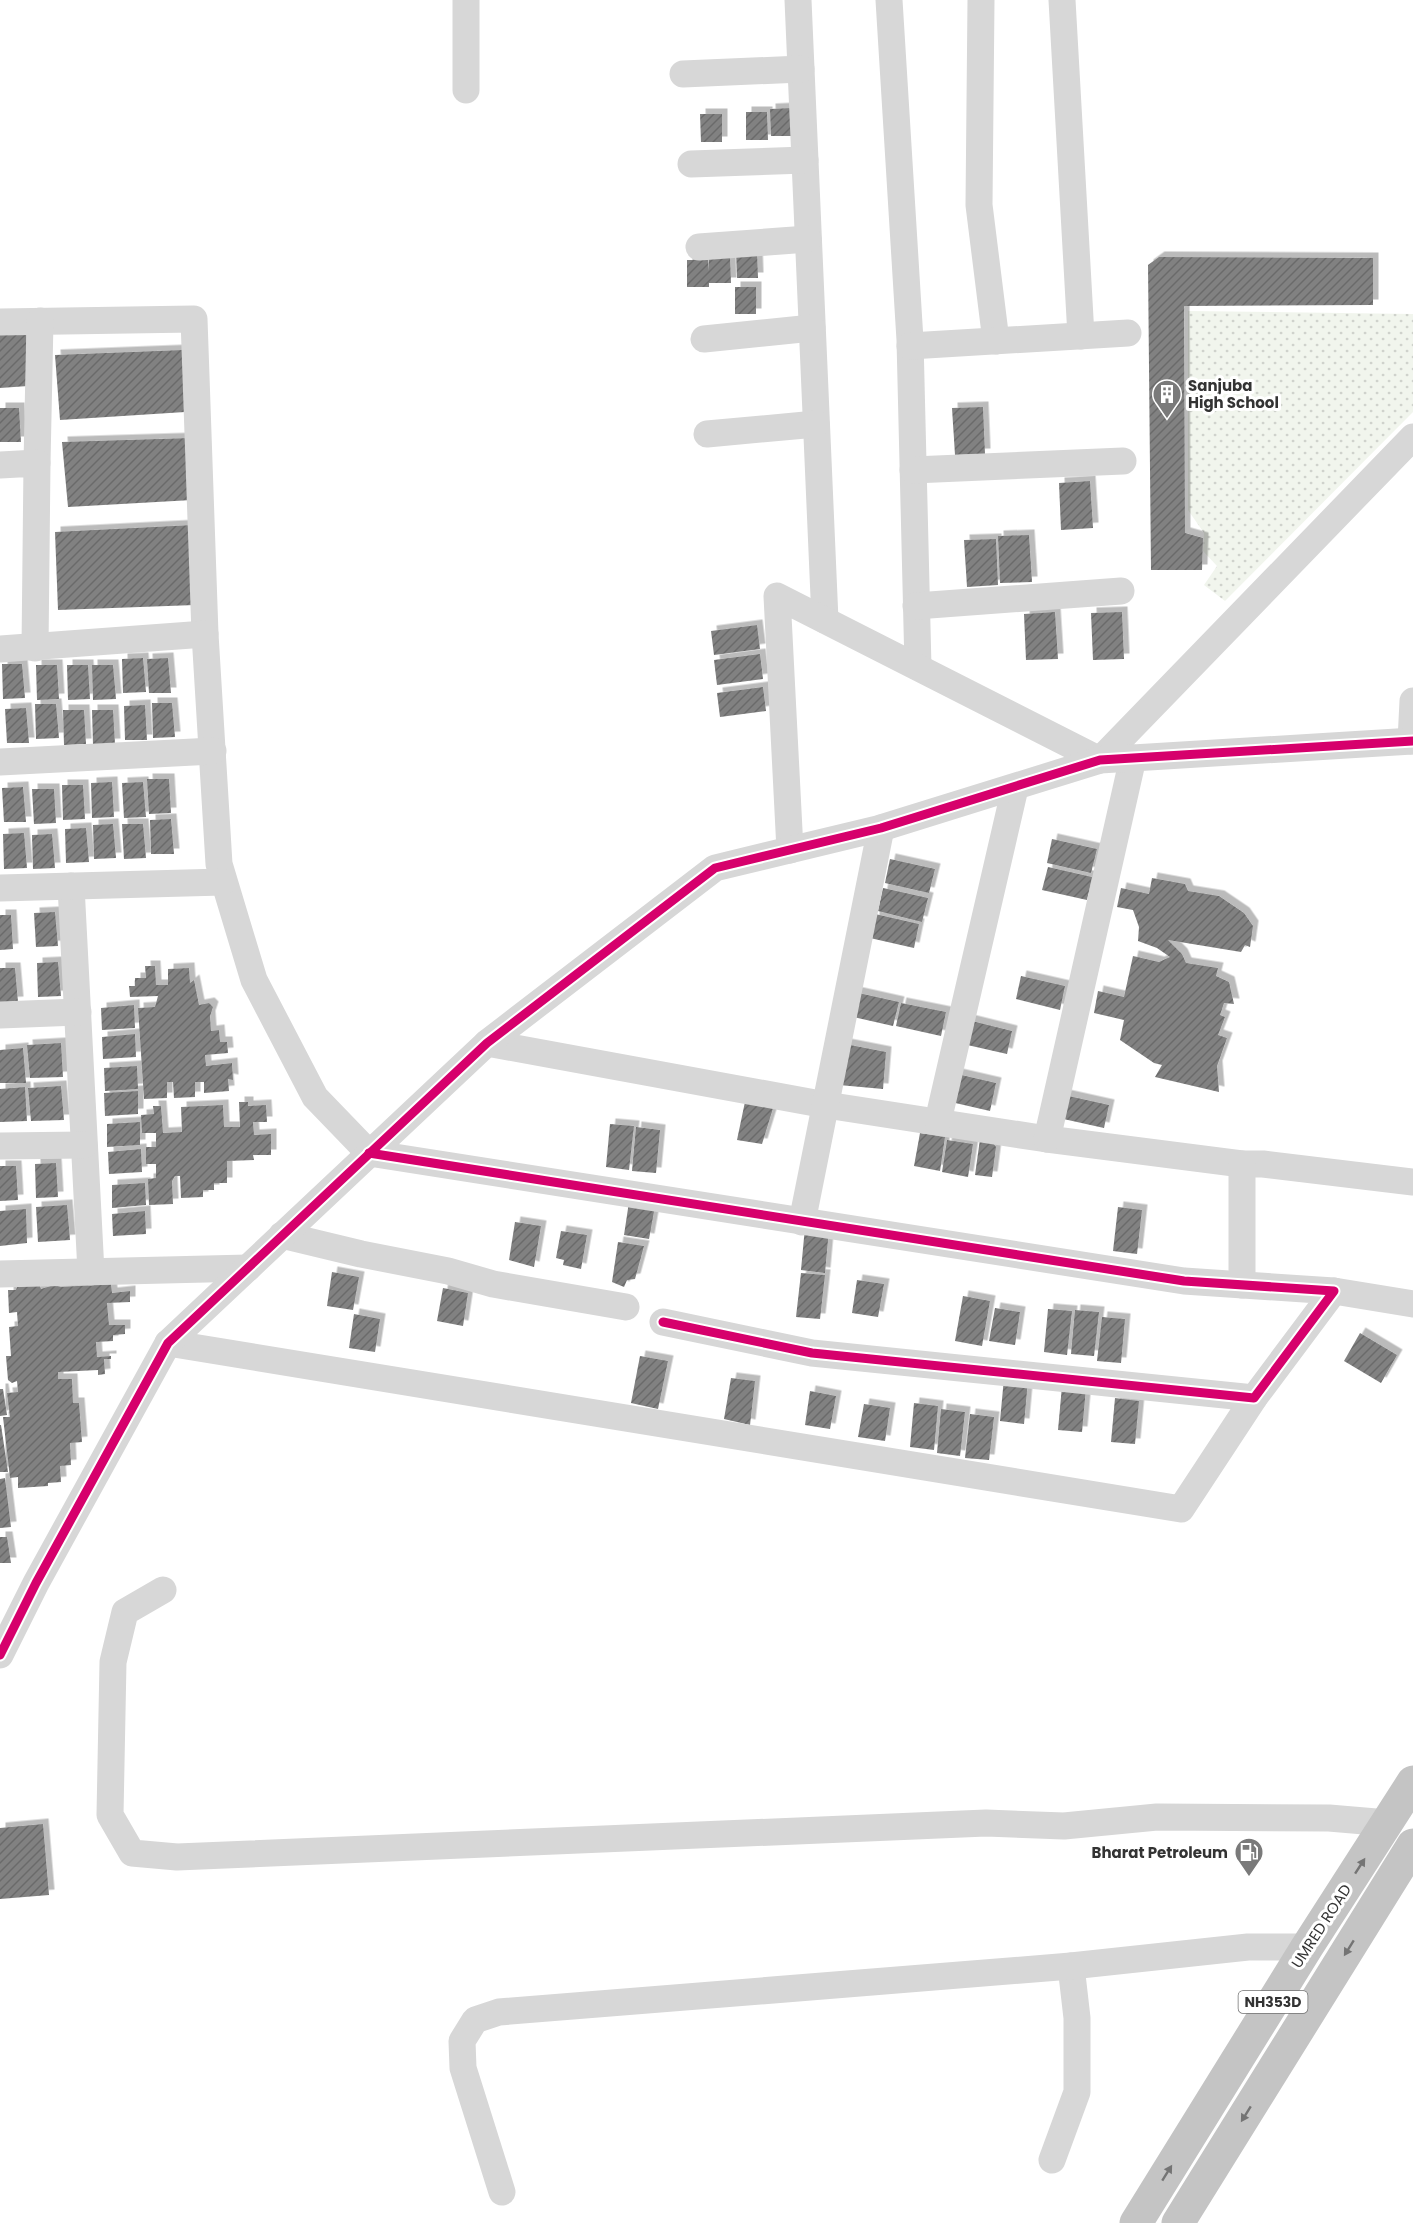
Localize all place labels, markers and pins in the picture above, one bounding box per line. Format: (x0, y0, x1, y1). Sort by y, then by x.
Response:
place label: Sanjuba High School (1188, 375, 1279, 413)
building icon: Sanjuba High School (1151, 378, 1183, 420)
fuel station icon: Bharat Petroleum (1233, 1836, 1265, 1878)
place label: Bharat Petroleum (1092, 1842, 1228, 1863)

